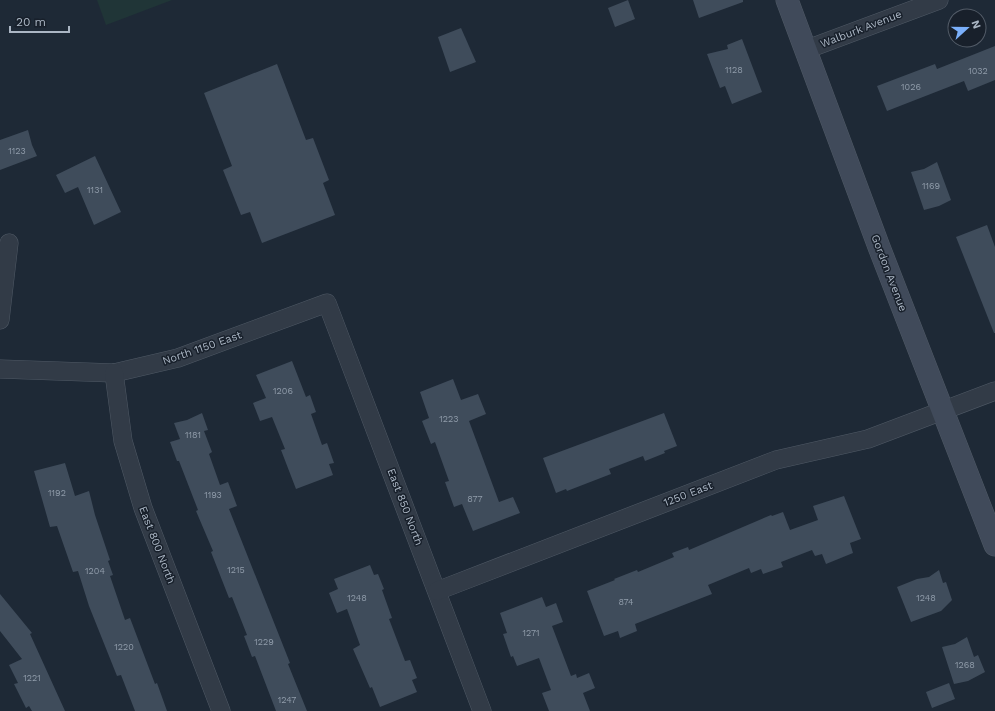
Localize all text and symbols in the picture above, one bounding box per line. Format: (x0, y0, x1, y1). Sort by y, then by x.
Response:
scale bar (10, 8, 69, 34)
street label: Walburk Avenue (818, 8, 904, 50)
north arrow (947, 8, 987, 48)
text: 20 m (16, 15, 46, 29)
text: N (968, 18, 983, 31)
house number: 1128 (725, 65, 743, 75)
house number: 1032 (968, 66, 988, 76)
house number: 1026 (901, 82, 921, 92)
house number: 1123 (8, 146, 26, 156)
house number: 1169 (922, 181, 940, 191)
house number: 1131 (87, 185, 103, 195)
street label: Gordon Avenue (868, 233, 910, 313)
street label: North 1150 East (161, 328, 244, 368)
house number: 1206 (273, 386, 293, 396)
house number: 1223 (439, 414, 459, 424)
house number: 1181 (185, 430, 201, 440)
street label: East 850 North (384, 467, 426, 547)
street label: 1250 East (662, 479, 715, 509)
house number: 1192 (48, 488, 66, 498)
house number: 1193 (204, 490, 222, 500)
house number: 877 (467, 494, 483, 504)
street label: East 800 North (136, 504, 178, 586)
house number: 1215 (227, 565, 245, 575)
house number: 1204 (85, 566, 105, 576)
house number: 1248 (347, 593, 367, 603)
house number: 1248 (916, 593, 936, 603)
house number: 874 (618, 597, 634, 607)
house number: 1271 (522, 628, 540, 638)
house number: 1229 (254, 637, 274, 647)
house number: 1220 (114, 642, 134, 652)
house number: 1268 (955, 660, 975, 670)
house number: 1221 (23, 673, 41, 683)
house number: 1247 (278, 695, 296, 705)

